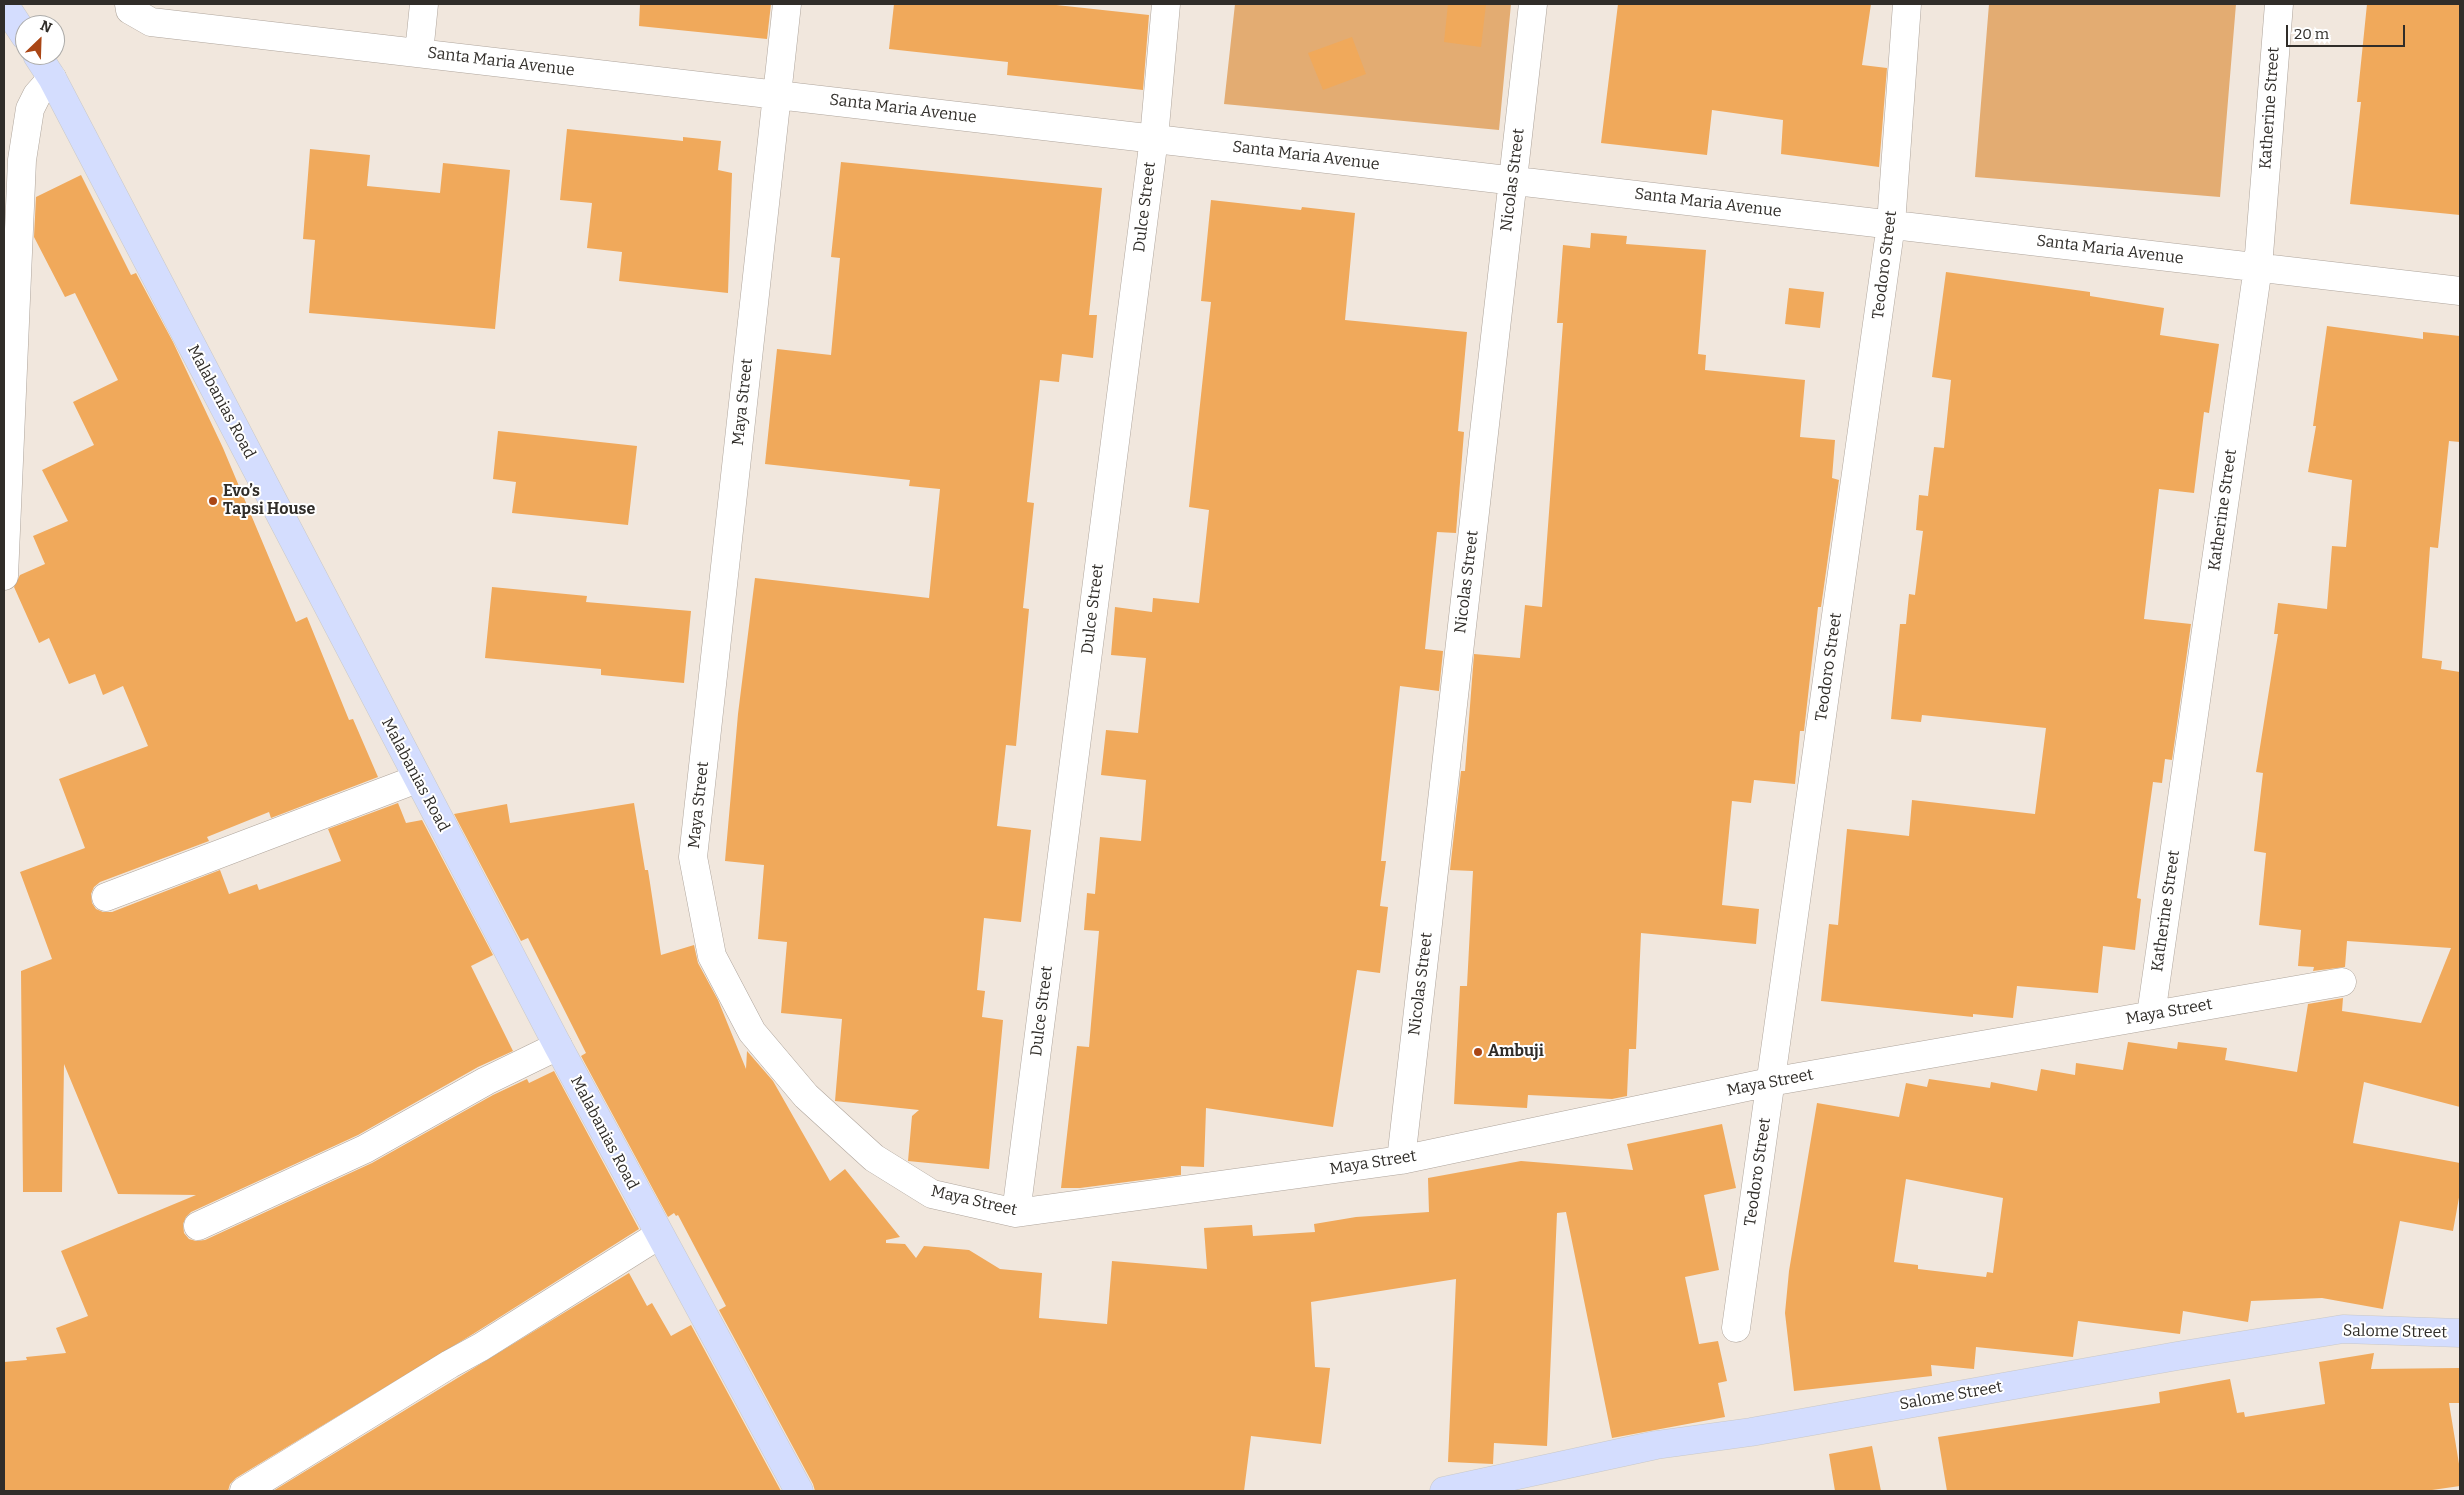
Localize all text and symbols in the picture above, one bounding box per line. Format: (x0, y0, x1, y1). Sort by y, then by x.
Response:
north arrow (15, 15, 65, 65)
scale bar (2289, 15, 2408, 47)
text: N (38, 17, 54, 37)
text: 20 m (2294, 25, 2329, 43)
street label: Santa Maria Avenue (426, 43, 576, 81)
street label: Katherine Street (2256, 46, 2284, 170)
street label: Santa Maria Avenue (828, 90, 978, 128)
street label: Nicolas Street (1497, 127, 1529, 233)
street label: Santa Maria Avenue (1231, 137, 1381, 175)
street label: Dulce Street (1130, 161, 1160, 253)
street label: Santa Maria Avenue (1633, 184, 1783, 222)
street label: Teodoro Street (1869, 210, 1901, 320)
street label: Santa Maria Avenue (2035, 231, 2185, 269)
street label: Malabanias Road (183, 342, 259, 462)
street label: Maya Street (729, 357, 757, 447)
street label: Katherine Street (2205, 448, 2241, 572)
place label: Evo’s Tapsi House (223, 482, 315, 520)
marker: Evo’s Tapsi House (207, 495, 219, 507)
street label: Nicolas Street (1451, 529, 1483, 635)
street label: Dulce Street (1078, 563, 1108, 655)
street label: Teodoro Street (1812, 611, 1846, 723)
street label: Malabanias Road (377, 715, 453, 835)
street label: Maya Street (685, 760, 713, 850)
street label: Katherine Street (2148, 849, 2184, 973)
street label: Nicolas Street (1405, 931, 1437, 1037)
street label: Dulce Street (1027, 965, 1057, 1057)
street label: Maya Street (2124, 995, 2214, 1029)
place label: Ambuji (1488, 1042, 1544, 1062)
marker: Ambuji (1472, 1046, 1484, 1058)
street label: Maya Street (1725, 1065, 1815, 1101)
street label: Malabanias Road (566, 1073, 642, 1193)
street label: Teodoro Street (1741, 1116, 1775, 1228)
street label: Maya Street (1328, 1147, 1418, 1179)
street label: Maya Street (929, 1182, 1019, 1220)
street label: Salome Street (2343, 1321, 2447, 1343)
street label: Salome Street (1898, 1378, 2004, 1414)

